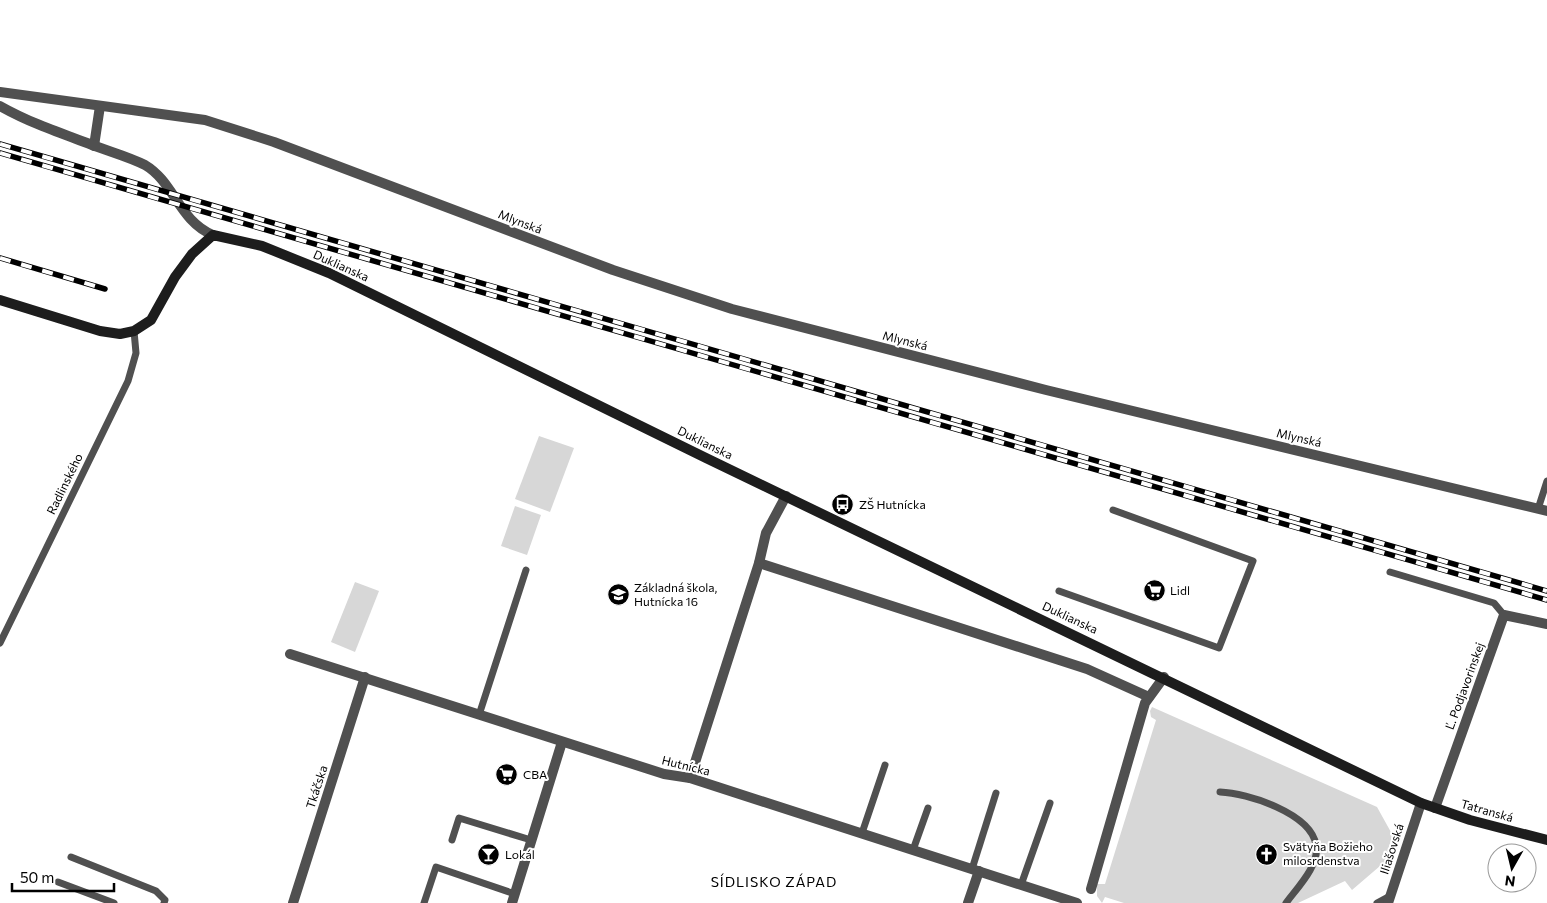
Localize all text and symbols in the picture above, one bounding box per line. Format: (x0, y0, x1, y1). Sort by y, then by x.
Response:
street label: Mlynská (496, 206, 544, 236)
street label: Duklianska (311, 247, 371, 284)
street label: Mlynská (881, 328, 929, 352)
street label: Duklianska (676, 423, 735, 461)
street label: Mlynská (1275, 425, 1323, 449)
street label: Radlinského (43, 451, 85, 516)
bus stop icon: ZŠ Hutnícka (831, 493, 855, 517)
place label: ZŠ Hutnícka (859, 497, 926, 511)
supermarket icon: Lidl (1142, 579, 1166, 603)
place label: Základná škola, Hutnícka 16 (634, 580, 718, 608)
school or university icon: Základná škola, Hutnícka 16 (606, 583, 630, 607)
place label: Lidl (1170, 583, 1190, 597)
street label: Duklianska (1040, 598, 1100, 636)
street label: Ľ. Podjavorinskej (1442, 640, 1486, 731)
street label: Hutnícka (661, 752, 712, 778)
street label: Tkáčska (303, 763, 330, 810)
supermarket icon: CBA (495, 763, 519, 787)
place label: CBA (523, 767, 547, 781)
street label: Tatranská (1459, 796, 1515, 824)
street label: Iliašovská (1376, 822, 1406, 876)
place label: Svätyňa Božieho milosrdenstva (1283, 839, 1373, 867)
church icon: Svätyňa Božieho milosrdenstva (1255, 842, 1279, 866)
bar icon: Lokál (477, 843, 501, 867)
north arrow (1487, 843, 1537, 893)
place label: Lokál (505, 847, 535, 861)
scale bar (12, 860, 115, 892)
text: 50 m (20, 868, 54, 886)
text: N (1504, 872, 1517, 891)
district label: SÍDLISKO ZÁPAD (711, 873, 837, 890)

